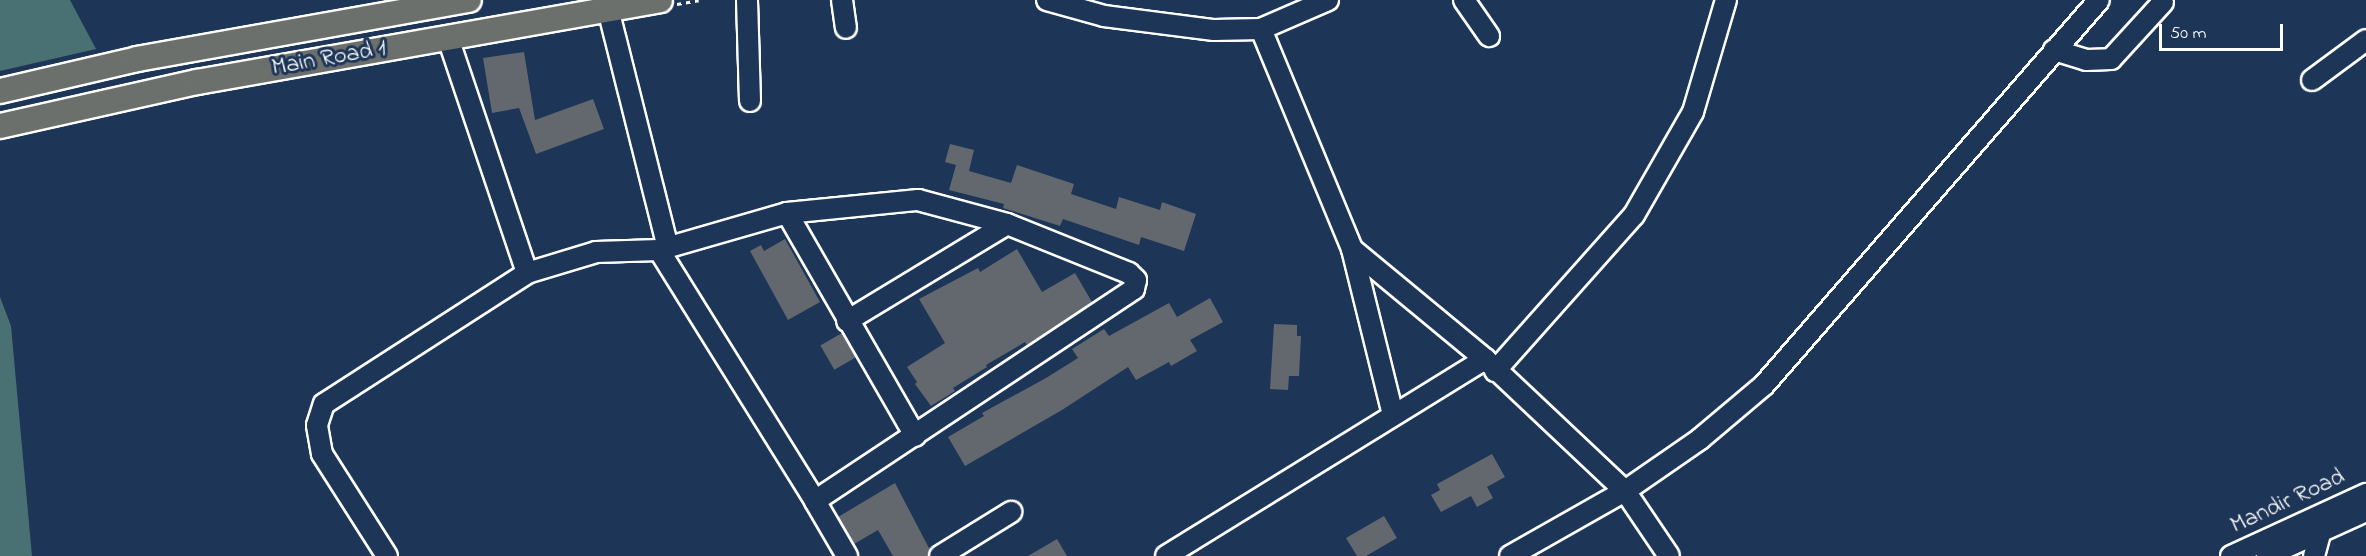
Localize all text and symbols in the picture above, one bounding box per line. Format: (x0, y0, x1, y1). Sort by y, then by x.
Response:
scale bar (2162, 12, 2286, 50)
text: 50 m (2170, 21, 2207, 47)
street label: Main Road 1 (270, 35, 388, 83)
street label: Mandir Road (2226, 463, 2350, 541)

